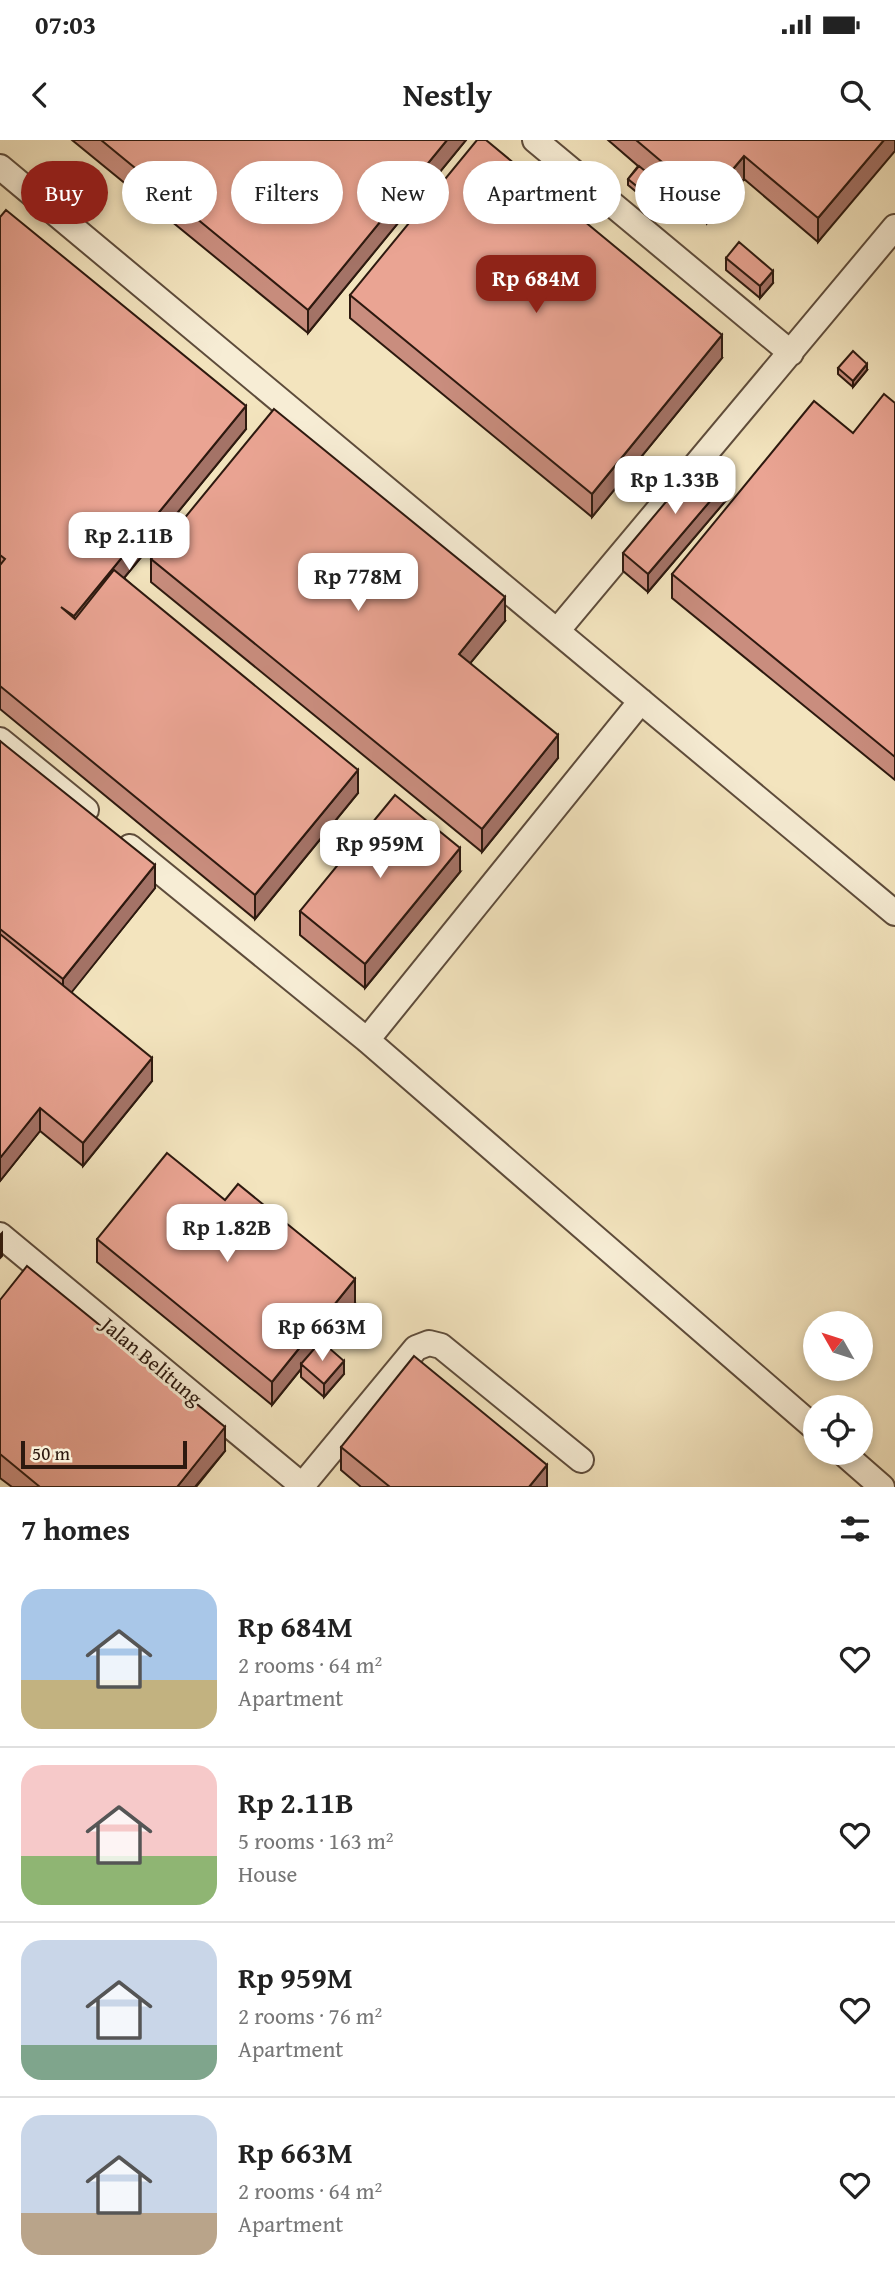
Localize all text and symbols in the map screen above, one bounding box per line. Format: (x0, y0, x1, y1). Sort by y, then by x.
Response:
text: 07:03 (35, 5, 96, 44)
text: Nestly (403, 71, 492, 118)
icon: back (21, 76, 59, 114)
icon: search (836, 76, 874, 114)
chip: Buy (21, 161, 108, 224)
chip: Rent (122, 161, 217, 224)
chip: Filters (231, 161, 343, 224)
chip: New (357, 161, 449, 224)
chip: Apartment (463, 161, 621, 224)
chip: House (635, 161, 745, 224)
pin: Rp 684M (471, 256, 601, 315)
text: Rp 684M (492, 261, 580, 294)
pin: Rp 1.33B (603, 456, 747, 516)
text: Rp 1.33B (631, 462, 719, 495)
pin: Rp 2.11B (57, 512, 201, 572)
text: Rp 2.11B (85, 518, 173, 551)
pin: Rp 778M (293, 554, 423, 613)
text: Rp 778M (314, 559, 402, 592)
pin: Rp 959M (315, 820, 445, 880)
text: Rp 959M (336, 826, 424, 859)
pin: Rp 1.82B (155, 1204, 299, 1264)
text: Rp 1.82B (183, 1210, 271, 1243)
pin: Rp 663M (257, 1304, 387, 1363)
street label: Jalan Belitung (92, 1308, 210, 1413)
text: Rp 663M (278, 1309, 366, 1342)
north arrow (803, 1311, 873, 1381)
map controls (803, 1311, 873, 1465)
button: locate (803, 1395, 873, 1465)
scale bar (21, 1438, 187, 1470)
text: 50 m (32, 1439, 70, 1467)
text: 7 homes (21, 1507, 130, 1551)
icon: filters (836, 1510, 874, 1548)
text: Rp 684M (238, 1604, 353, 1648)
icon: home (77, 1617, 161, 1701)
icon: heart (836, 1640, 874, 1678)
text: 2 rooms · 64 m² (238, 1648, 382, 1681)
text: Apartment (238, 1681, 343, 1714)
text: Rp 2.11B (238, 1780, 354, 1824)
icon: home (77, 1793, 161, 1877)
icon: heart (836, 1816, 874, 1854)
text: 5 rooms · 163 m² (238, 1824, 393, 1857)
text: House (238, 1857, 297, 1890)
text: Rp 959M (238, 1955, 353, 1999)
icon: home (77, 1968, 161, 2052)
icon: heart (836, 1991, 874, 2029)
text: 2 rooms · 76 m² (238, 1999, 382, 2032)
text: Apartment (238, 2032, 343, 2065)
text: Rp 663M (238, 2130, 353, 2174)
icon: home (77, 2143, 161, 2227)
icon: heart (836, 2166, 874, 2204)
text: 2 rooms · 64 m² (238, 2174, 382, 2207)
text: Apartment (238, 2207, 343, 2240)

